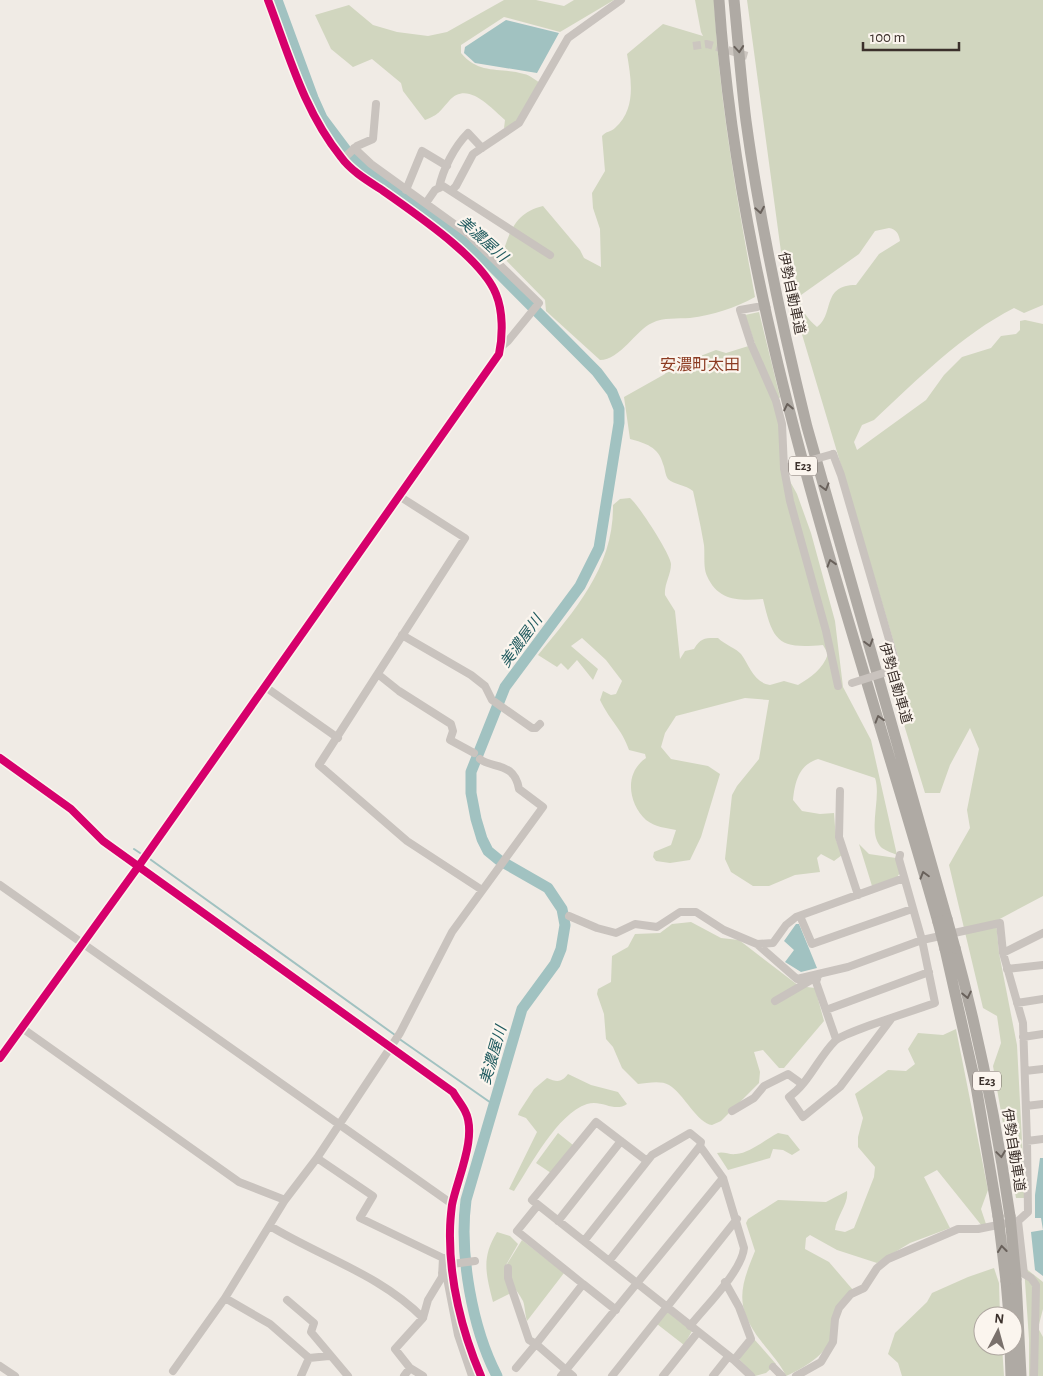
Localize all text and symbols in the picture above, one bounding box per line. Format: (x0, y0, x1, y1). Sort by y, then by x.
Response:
scale bar (863, 20, 959, 52)
text: 100 m (870, 30, 905, 45)
one-way arrow (733, 45, 744, 53)
one-way arrow (754, 206, 765, 214)
water label: 美濃屋川 (455, 213, 512, 266)
street label: 伊勢自動車道 (775, 250, 808, 336)
district label: 安濃町太田 (660, 357, 740, 373)
one-way arrow (783, 402, 794, 411)
road number: E23 (789, 456, 817, 476)
one-way arrow (819, 482, 829, 491)
one-way arrow (827, 560, 837, 568)
water label: 美濃屋川 (497, 610, 546, 670)
one-way arrow (864, 639, 874, 647)
street label: 伊勢自動車道 (877, 641, 914, 726)
one-way arrow (874, 715, 884, 723)
one-way arrow (920, 871, 930, 879)
one-way arrow (961, 991, 972, 1000)
water label: 美濃屋川 (477, 1022, 510, 1086)
road number: E23 (973, 1072, 1001, 1090)
street label: 伊勢自動車道 (1000, 1107, 1027, 1193)
one-way arrow (995, 1151, 1006, 1159)
one-way arrow (997, 1245, 1008, 1253)
north arrow (973, 1306, 1023, 1356)
text: N (994, 1312, 1005, 1327)

